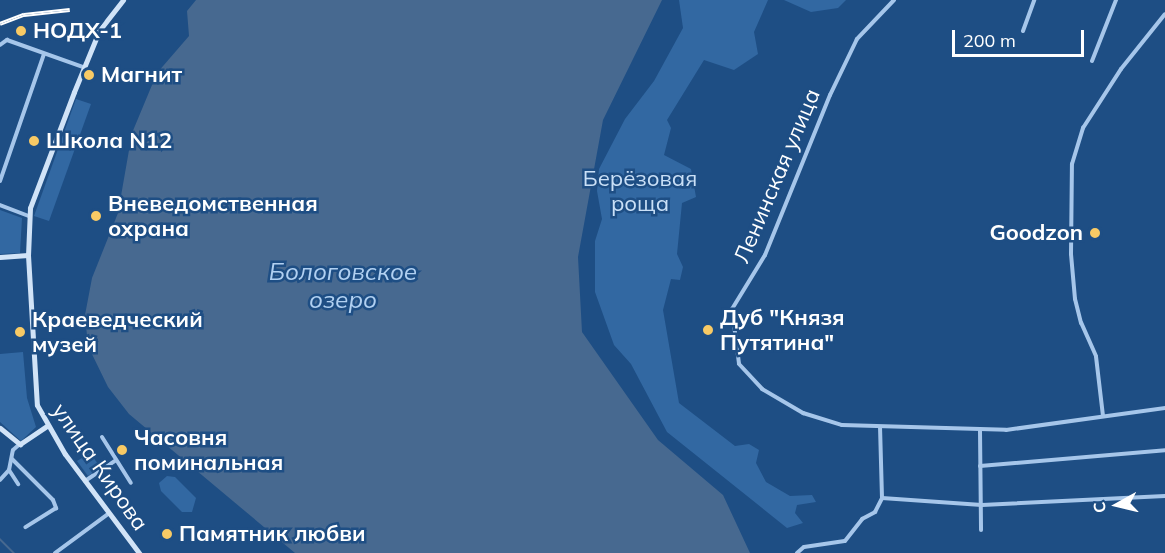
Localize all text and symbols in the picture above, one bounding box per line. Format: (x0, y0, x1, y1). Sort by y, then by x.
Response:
place label: НОДХ-1 (33, 18, 122, 44)
scale bar (955, 18, 1087, 56)
marker: НОДХ-1 (14, 24, 28, 38)
text: 200 m (963, 29, 1016, 52)
place label: Магнит (101, 62, 182, 88)
marker: Магнит (82, 68, 96, 82)
street label: Ленинская улица (728, 85, 826, 267)
place label: Школа N12 (46, 128, 172, 154)
marker: Школа N12 (27, 134, 41, 148)
park label: Берёзовая роща (583, 165, 697, 216)
place label: Вневедомственная охрана (108, 190, 318, 242)
marker: Вневедомственная охрана (89, 209, 103, 223)
place label: Goodzon (989, 220, 1083, 246)
marker: Goodzon (1088, 226, 1102, 240)
water label: Бологовское озеро (269, 258, 417, 314)
place label: Дуб "Князя Путятина" (720, 304, 845, 356)
place label: Краеведческий музей (32, 306, 203, 358)
marker: Дуб "Князя Путятина" (701, 323, 715, 337)
marker: Краеведческий музей (13, 325, 27, 339)
street label: улица Кирова (46, 398, 154, 536)
place label: Часовня поминальная (134, 424, 283, 476)
marker: Часовня поминальная (115, 443, 129, 457)
north arrow (1087, 475, 1147, 535)
text: С (1089, 501, 1110, 514)
place label: Памятник любви (179, 521, 366, 547)
marker: Памятник любви (160, 527, 174, 541)

